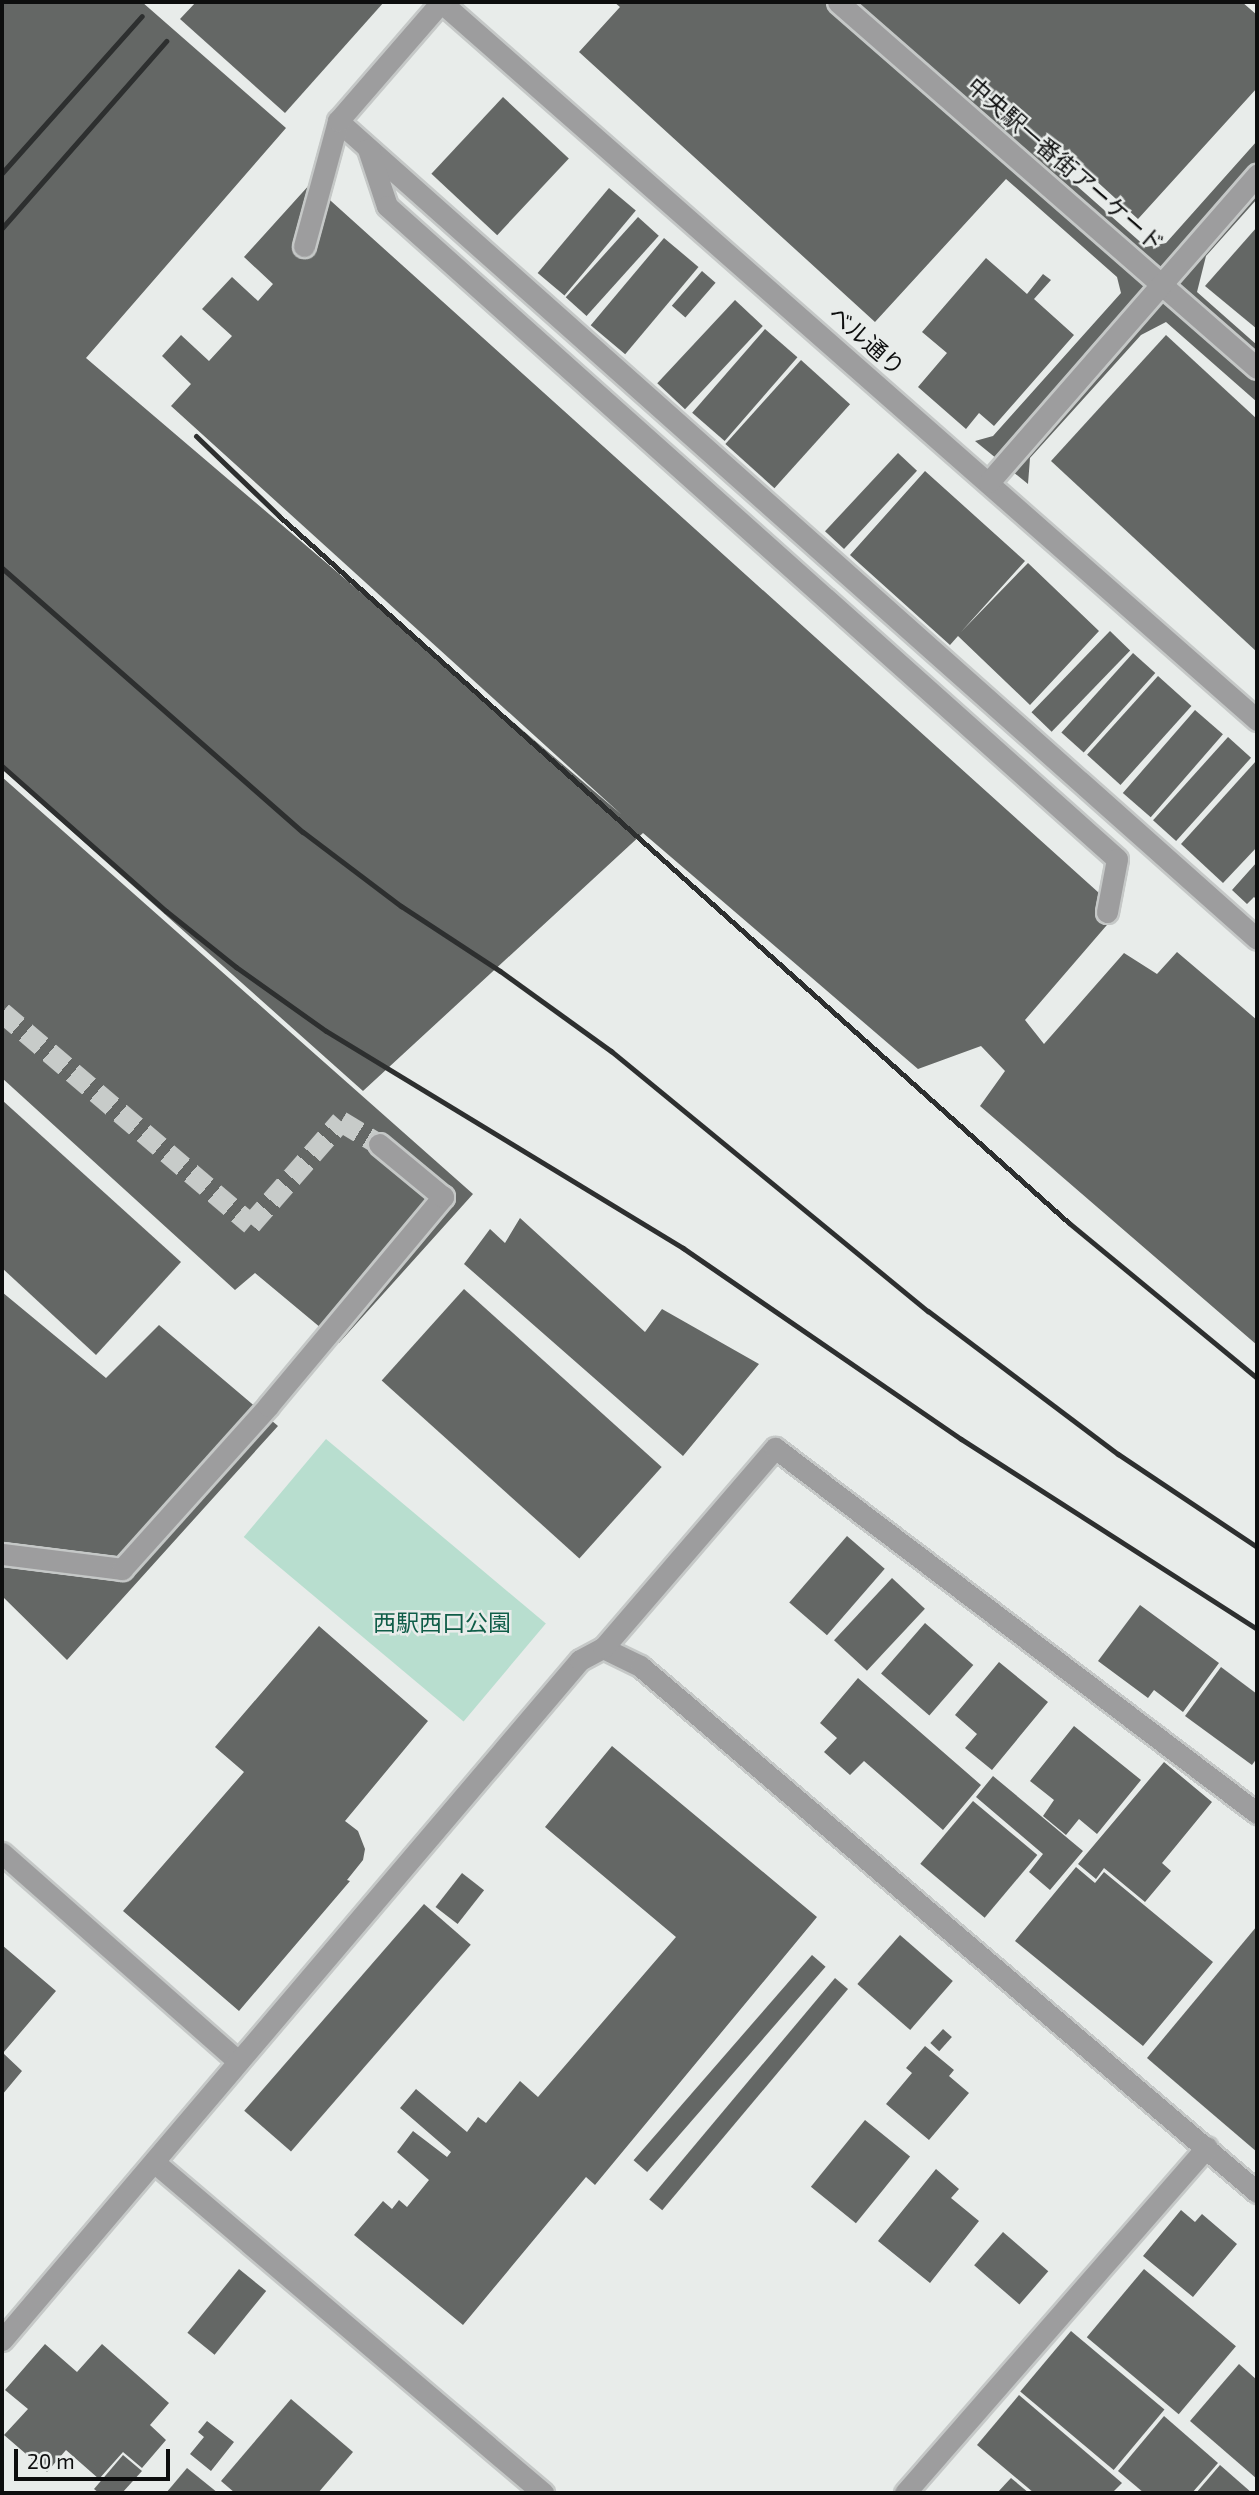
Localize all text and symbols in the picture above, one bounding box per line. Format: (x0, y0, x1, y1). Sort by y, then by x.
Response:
street label: 中央駅一番街アーケード (962, 71, 1170, 257)
street label: ベル通り (823, 299, 911, 381)
park label: 西駅西口公園 (373, 1608, 511, 1636)
scale bar (18, 2436, 173, 2480)
text: 20 m (27, 2448, 75, 2473)

